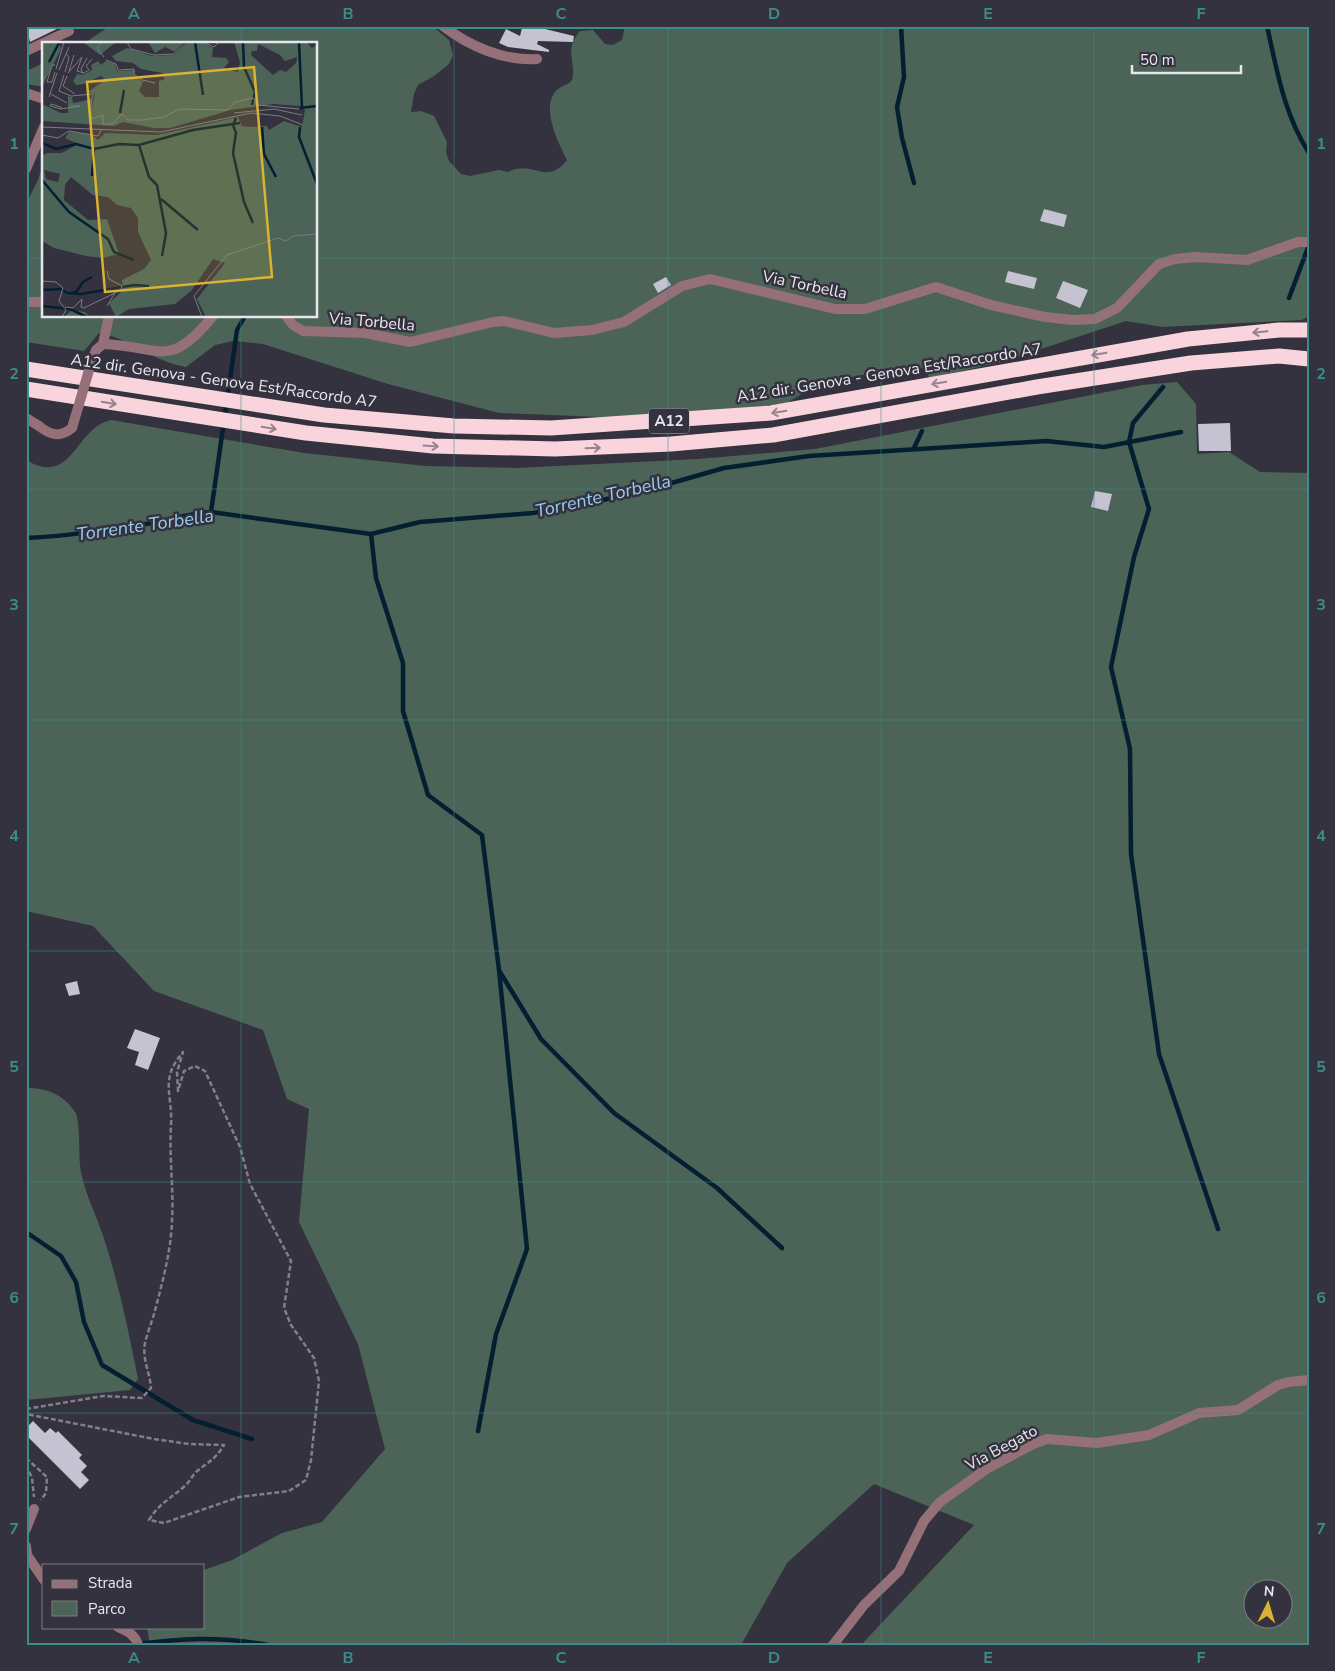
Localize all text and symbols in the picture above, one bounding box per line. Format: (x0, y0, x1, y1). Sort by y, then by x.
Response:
text: A (128, 3, 140, 25)
text: B (342, 3, 354, 25)
text: C (556, 3, 567, 25)
text: D (768, 3, 780, 25)
text: E (983, 3, 993, 25)
text: F (1197, 3, 1206, 25)
inset map (42, 42, 318, 318)
scale bar (1132, 42, 1241, 74)
text: 50 m (1140, 50, 1175, 70)
text: 1 (9, 133, 19, 155)
text: 1 (1316, 133, 1326, 155)
street label: Via Torbella (759, 265, 849, 305)
street label: Via Torbella (327, 307, 416, 337)
one-way arrow (1252, 327, 1268, 336)
street label: A12 dir. Genova - Genova Est/Raccordo A7 (735, 338, 1043, 408)
street label: A12 dir. Genova - Genova Est/Raccordo A7 (69, 349, 378, 413)
one-way arrow (1092, 350, 1108, 360)
text: 2 (9, 363, 19, 385)
text: 2 (1316, 363, 1326, 385)
one-way arrow (932, 378, 948, 388)
one-way arrow (101, 398, 117, 408)
one-way arrow (772, 407, 788, 417)
road number: A12 (649, 408, 689, 434)
one-way arrow (261, 423, 277, 433)
one-way arrow (423, 441, 439, 450)
one-way arrow (585, 443, 601, 452)
water label: Torrente Torbella (533, 469, 673, 523)
water label: Torrente Torbella (75, 503, 215, 547)
text: 3 (9, 594, 19, 616)
text: 3 (1316, 594, 1326, 616)
text: 4 (9, 825, 19, 847)
text: 4 (1316, 825, 1326, 847)
text: 5 (9, 1056, 19, 1078)
text: 5 (1316, 1056, 1326, 1078)
text: 6 (9, 1287, 19, 1309)
text: 6 (1316, 1287, 1326, 1309)
street label: Via Begato (961, 1420, 1042, 1477)
text: 7 (9, 1518, 19, 1540)
text: 7 (1316, 1518, 1326, 1540)
legend (42, 1564, 205, 1628)
text: Strada (88, 1573, 132, 1593)
north arrow (1242, 1578, 1292, 1628)
text: N (1263, 1582, 1275, 1601)
text: Parco (88, 1599, 126, 1619)
text: A (128, 1647, 140, 1669)
text: B (342, 1647, 354, 1669)
text: C (556, 1647, 567, 1669)
text: D (768, 1647, 780, 1669)
text: E (983, 1647, 993, 1669)
text: F (1197, 1647, 1206, 1669)

